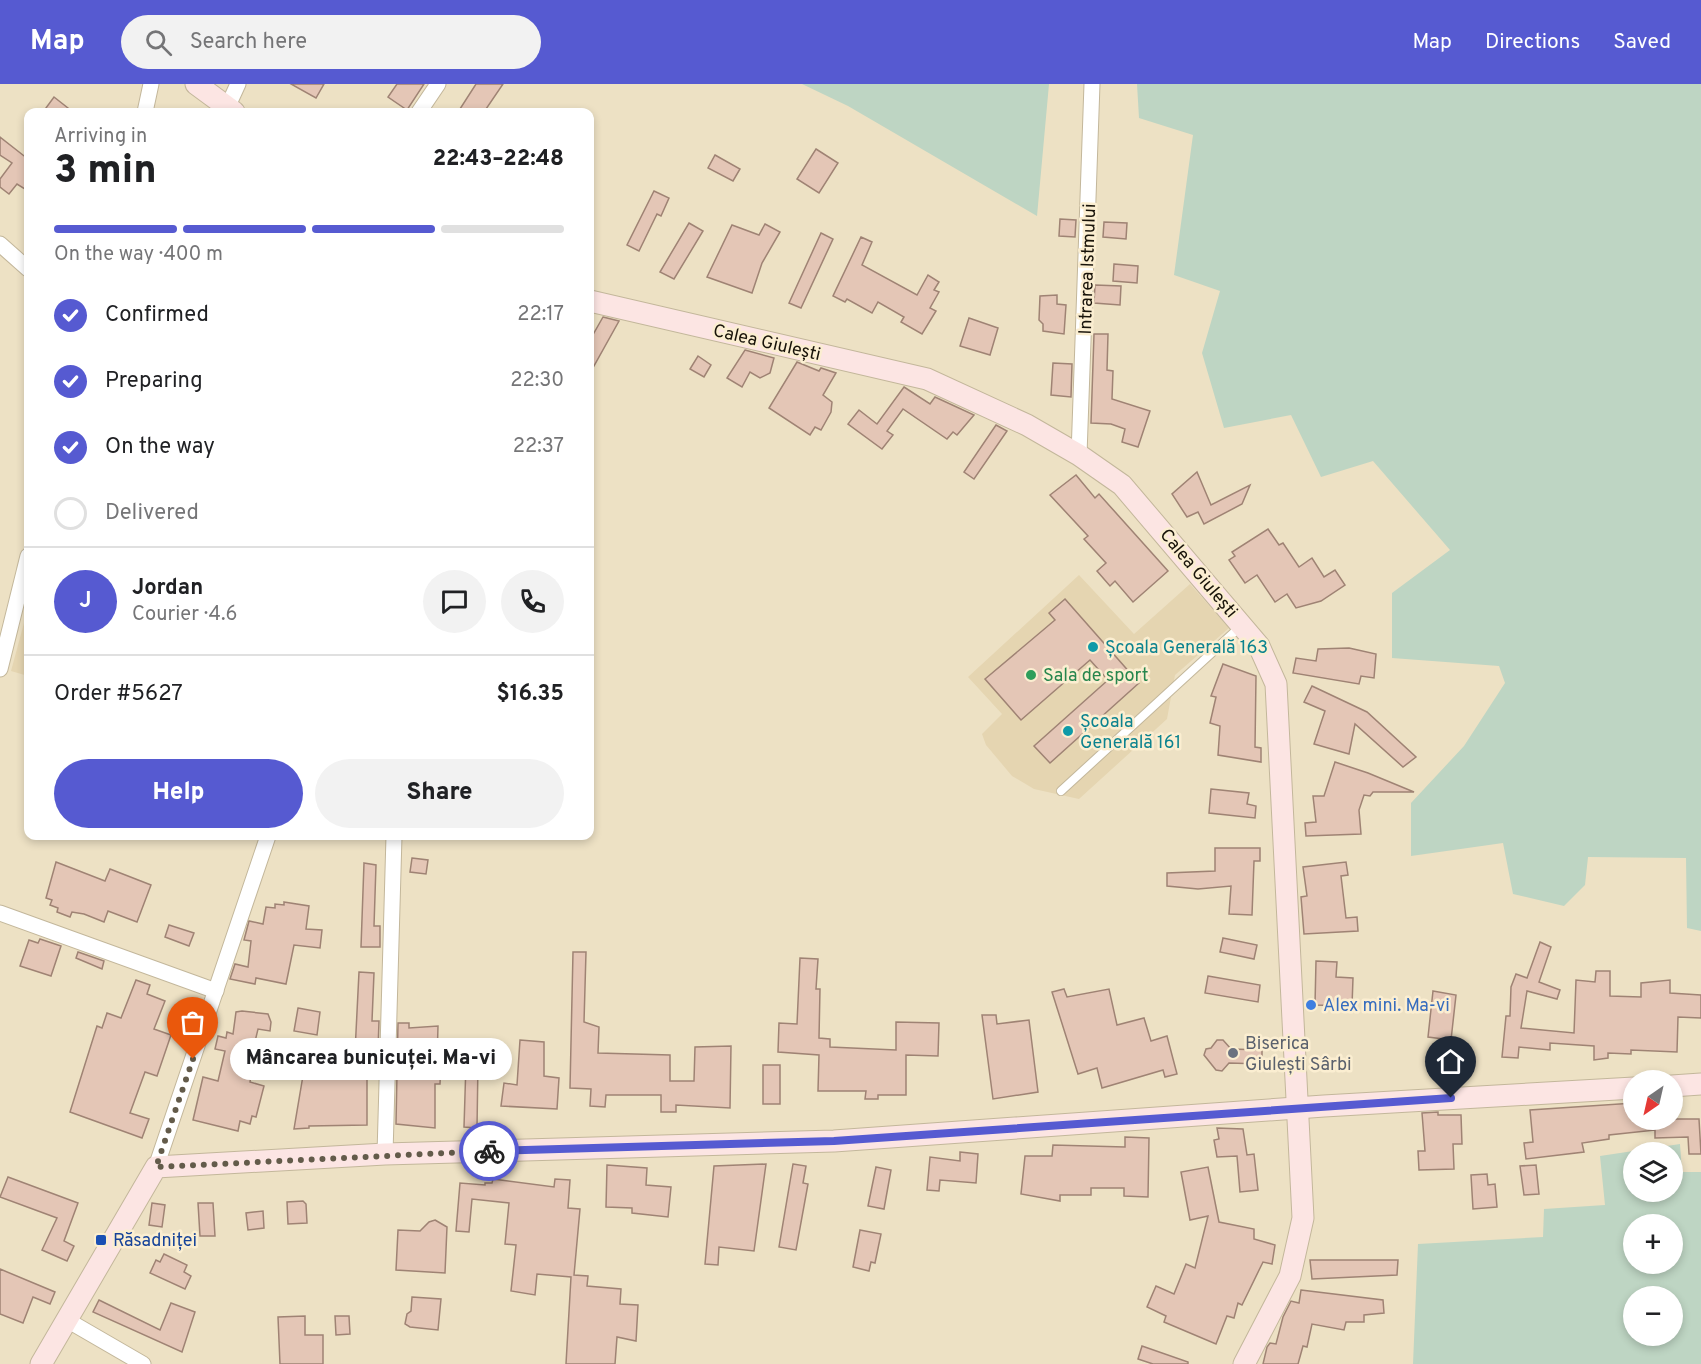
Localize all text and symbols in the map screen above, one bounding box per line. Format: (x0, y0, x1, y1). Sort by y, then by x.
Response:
search box (121, 15, 541, 69)
text: Map (30, 24, 85, 60)
icon: search (142, 26, 175, 59)
text: Search here (190, 29, 307, 56)
text: Map (1412, 29, 1452, 56)
text: Directions (1485, 29, 1580, 56)
text: Saved (1613, 29, 1671, 56)
text: Arriving in (54, 124, 147, 150)
text: 22:43–22:48 (433, 146, 564, 173)
text: 3 min (54, 148, 157, 197)
street label: Intrarea Istmului (1075, 203, 1102, 335)
text: On the way · 400 m (54, 242, 223, 268)
icon: check (54, 299, 87, 332)
text: Confirmed (105, 302, 209, 329)
text: 22:17 (517, 302, 564, 328)
street label: Calea Giulești (711, 320, 823, 367)
icon: check (54, 365, 87, 398)
text: Preparing (105, 368, 203, 395)
text: 22:30 (510, 368, 564, 394)
icon: check (54, 431, 87, 464)
text: On the way (105, 434, 215, 461)
text: 22:37 (513, 434, 564, 460)
text: Delivered (105, 500, 199, 527)
street label: Calea Giulești (1154, 525, 1242, 623)
button: chat (423, 570, 486, 633)
button: phone (501, 570, 564, 633)
text: Jordan (132, 575, 203, 602)
text: J (79, 588, 92, 615)
text: Courier · 4.6 (132, 602, 237, 628)
place label: Școala Generală 163 (1105, 637, 1268, 660)
marker: Școala Generală 163 (1086, 640, 1100, 654)
place label: Sala de sport (1043, 665, 1149, 688)
marker: Sala de sport (1024, 668, 1038, 682)
text: Order #5627 (54, 681, 183, 708)
text: $16.35 (496, 681, 564, 708)
place label: Școala Generală 161 (1080, 711, 1181, 755)
marker: Școala Generală 161 (1061, 724, 1075, 738)
button: Help (54, 759, 303, 828)
button: Share (315, 759, 564, 828)
place label: Alex mini. Ma-vi (1323, 995, 1450, 1018)
pin (167, 997, 218, 1059)
marker: Alex mini. Ma-vi (1304, 998, 1318, 1012)
icon: bag (176, 1006, 209, 1039)
place label: Biserica Giulești Sârbi (1245, 1033, 1352, 1077)
pin (1425, 1036, 1476, 1098)
callout: Mâncarea bunicuței. Ma-vi (229, 1038, 511, 1080)
icon: home (1434, 1045, 1467, 1078)
text: Mâncarea bunicuței. Ma-vi (246, 1046, 496, 1072)
marker: Biserica Giulești Sârbi (1226, 1046, 1240, 1060)
north arrow (1623, 1070, 1683, 1130)
map controls (1623, 1070, 1683, 1346)
courier (459, 1121, 519, 1181)
icon: bike (473, 1135, 506, 1168)
button: layers (1623, 1142, 1683, 1202)
button: + (1623, 1214, 1683, 1274)
place label: Răsadniței (113, 1230, 197, 1253)
marker: Răsadniței (94, 1233, 108, 1247)
button: − (1623, 1286, 1683, 1346)

